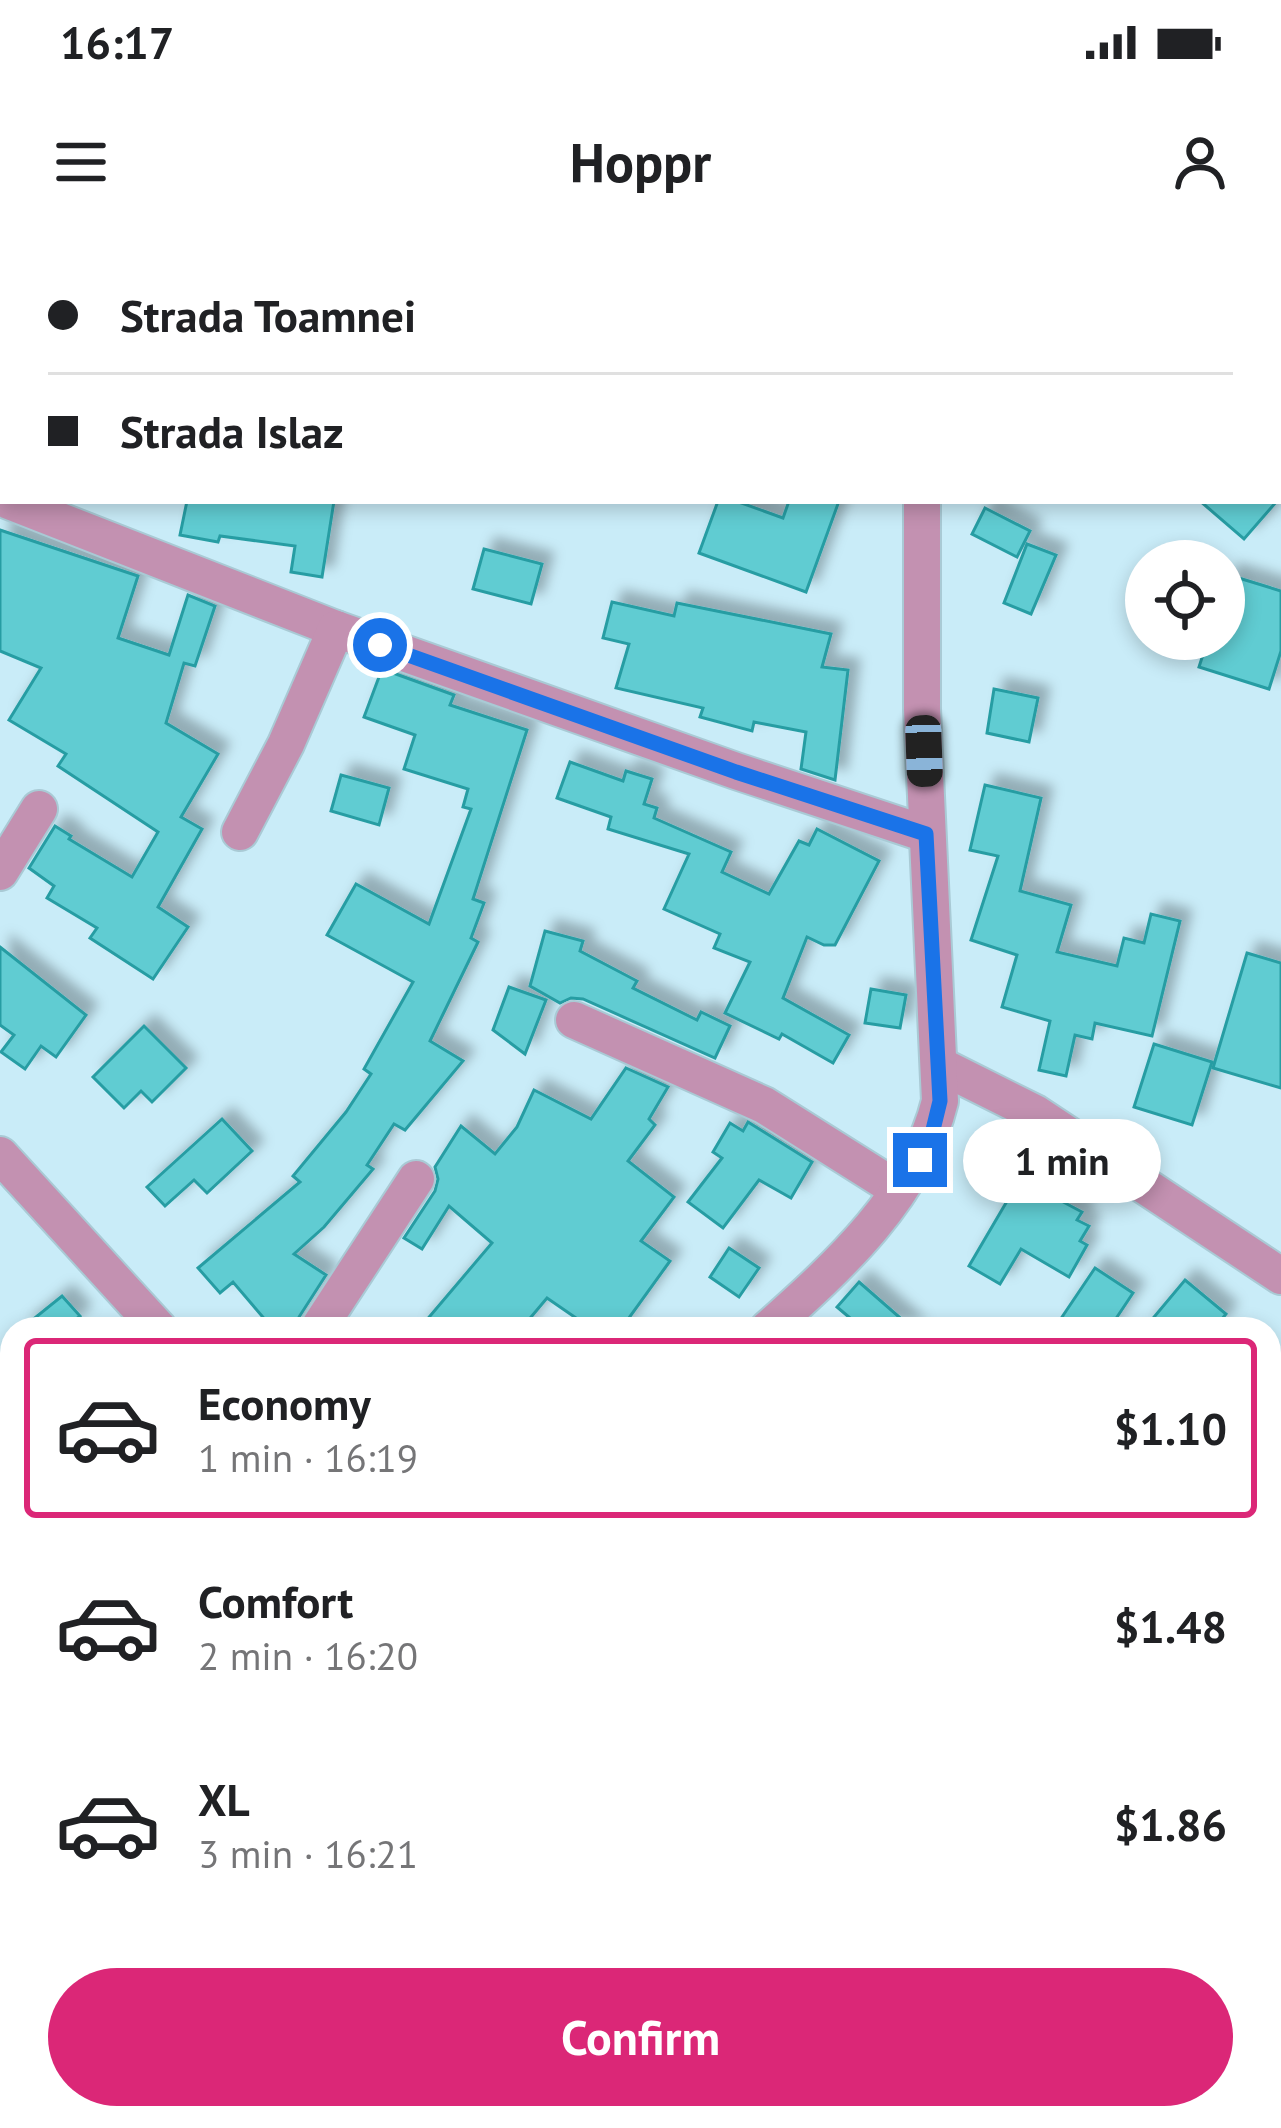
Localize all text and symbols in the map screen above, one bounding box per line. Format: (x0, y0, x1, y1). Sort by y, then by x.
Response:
text: 16:17 (60, 13, 174, 71)
text: Hoppr (570, 127, 711, 197)
icon: menu (48, 129, 114, 195)
icon: person (1167, 129, 1233, 195)
text: Strada Toamnei (120, 286, 416, 344)
text: Strada Islaz (120, 402, 344, 460)
map controls (1125, 540, 1245, 660)
button: locate (1125, 540, 1245, 660)
route start (353, 618, 407, 672)
car (905, 714, 943, 788)
callout: 1 min (962, 1118, 1160, 1202)
route end (893, 1133, 947, 1187)
text: 1 min (1014, 1135, 1110, 1186)
icon: car (54, 1374, 162, 1482)
text: Economy (198, 1374, 371, 1432)
text: $1.10 (1114, 1399, 1227, 1457)
text: 1 min · 16:19 (198, 1432, 418, 1483)
icon: car (54, 1572, 162, 1680)
text: Comfort (198, 1572, 353, 1630)
text: $1.48 (1114, 1597, 1227, 1655)
text: 2 min · 16:20 (198, 1630, 418, 1681)
icon: car (54, 1770, 162, 1878)
text: XL (198, 1770, 250, 1828)
text: $1.86 (1114, 1795, 1227, 1853)
text: 3 min · 16:21 (198, 1828, 418, 1879)
button: Confirm (48, 1968, 1233, 2106)

